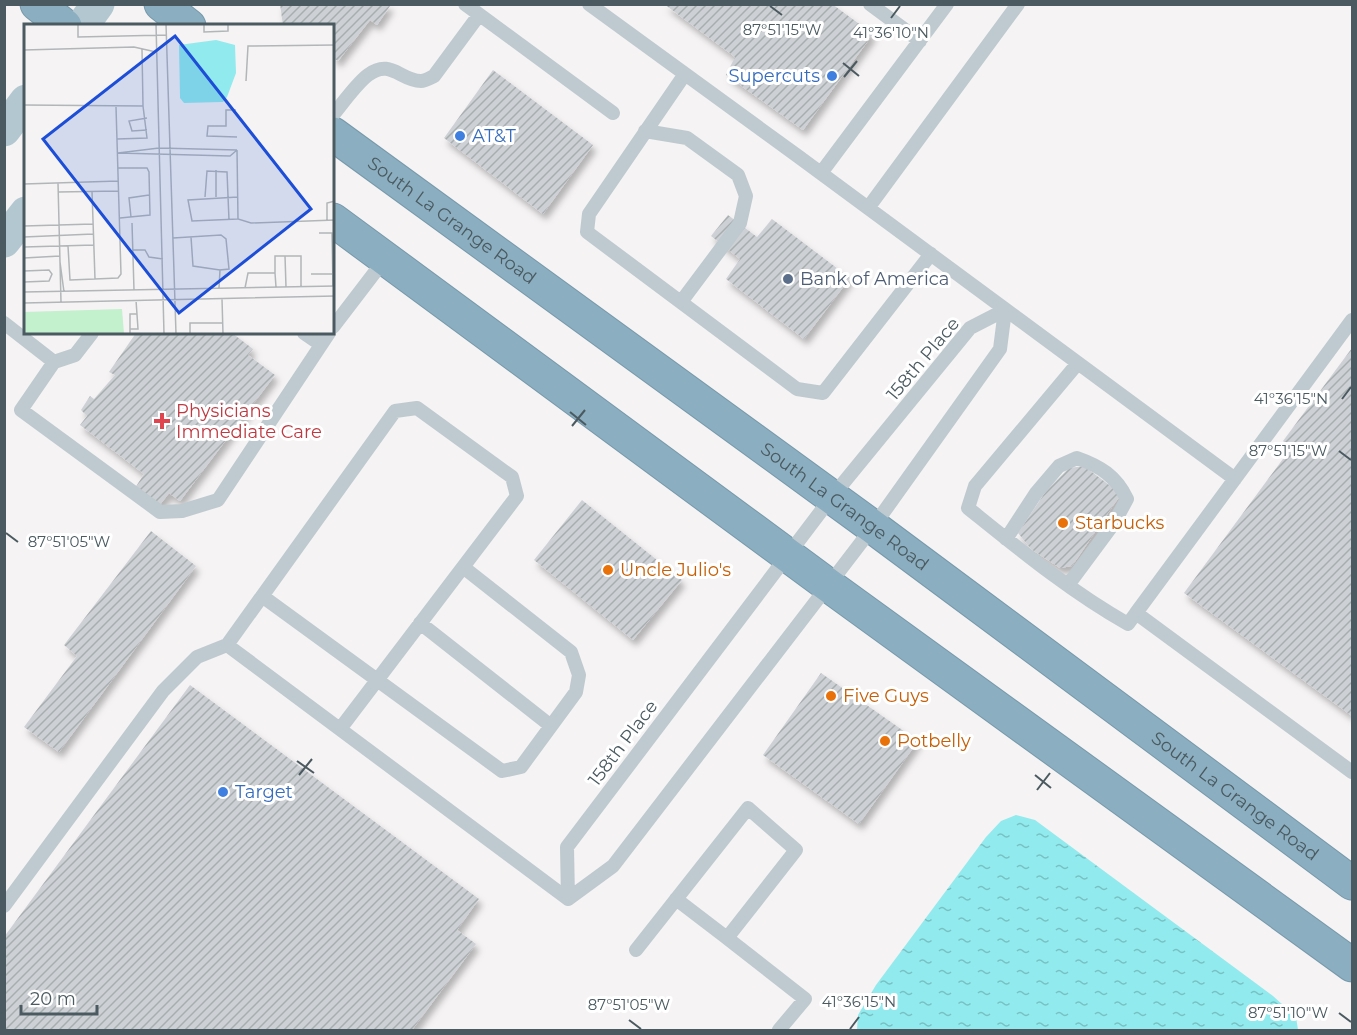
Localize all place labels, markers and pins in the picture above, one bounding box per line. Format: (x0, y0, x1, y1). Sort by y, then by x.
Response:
place label: Supercuts (728, 65, 820, 87)
marker: Supercuts (825, 69, 839, 83)
place label: AT&T (472, 125, 517, 147)
marker: AT&T (453, 129, 467, 143)
place label: Bank of America (800, 268, 950, 290)
marker: Bank of America (781, 272, 795, 286)
place label: Physicians Immediate Care (176, 400, 322, 443)
marker: Physicians Immediate Care (153, 412, 171, 430)
place label: Starbucks (1075, 512, 1164, 534)
marker: Starbucks (1056, 516, 1070, 530)
place label: Uncle Julio's (620, 559, 731, 581)
marker: Uncle Julio's (601, 563, 615, 577)
place label: Five Guys (843, 685, 929, 707)
marker: Five Guys (824, 689, 838, 703)
place label: Potbelly (897, 730, 971, 752)
marker: Potbelly (878, 734, 892, 748)
place label: Target (235, 781, 293, 803)
marker: Target (216, 785, 230, 799)

